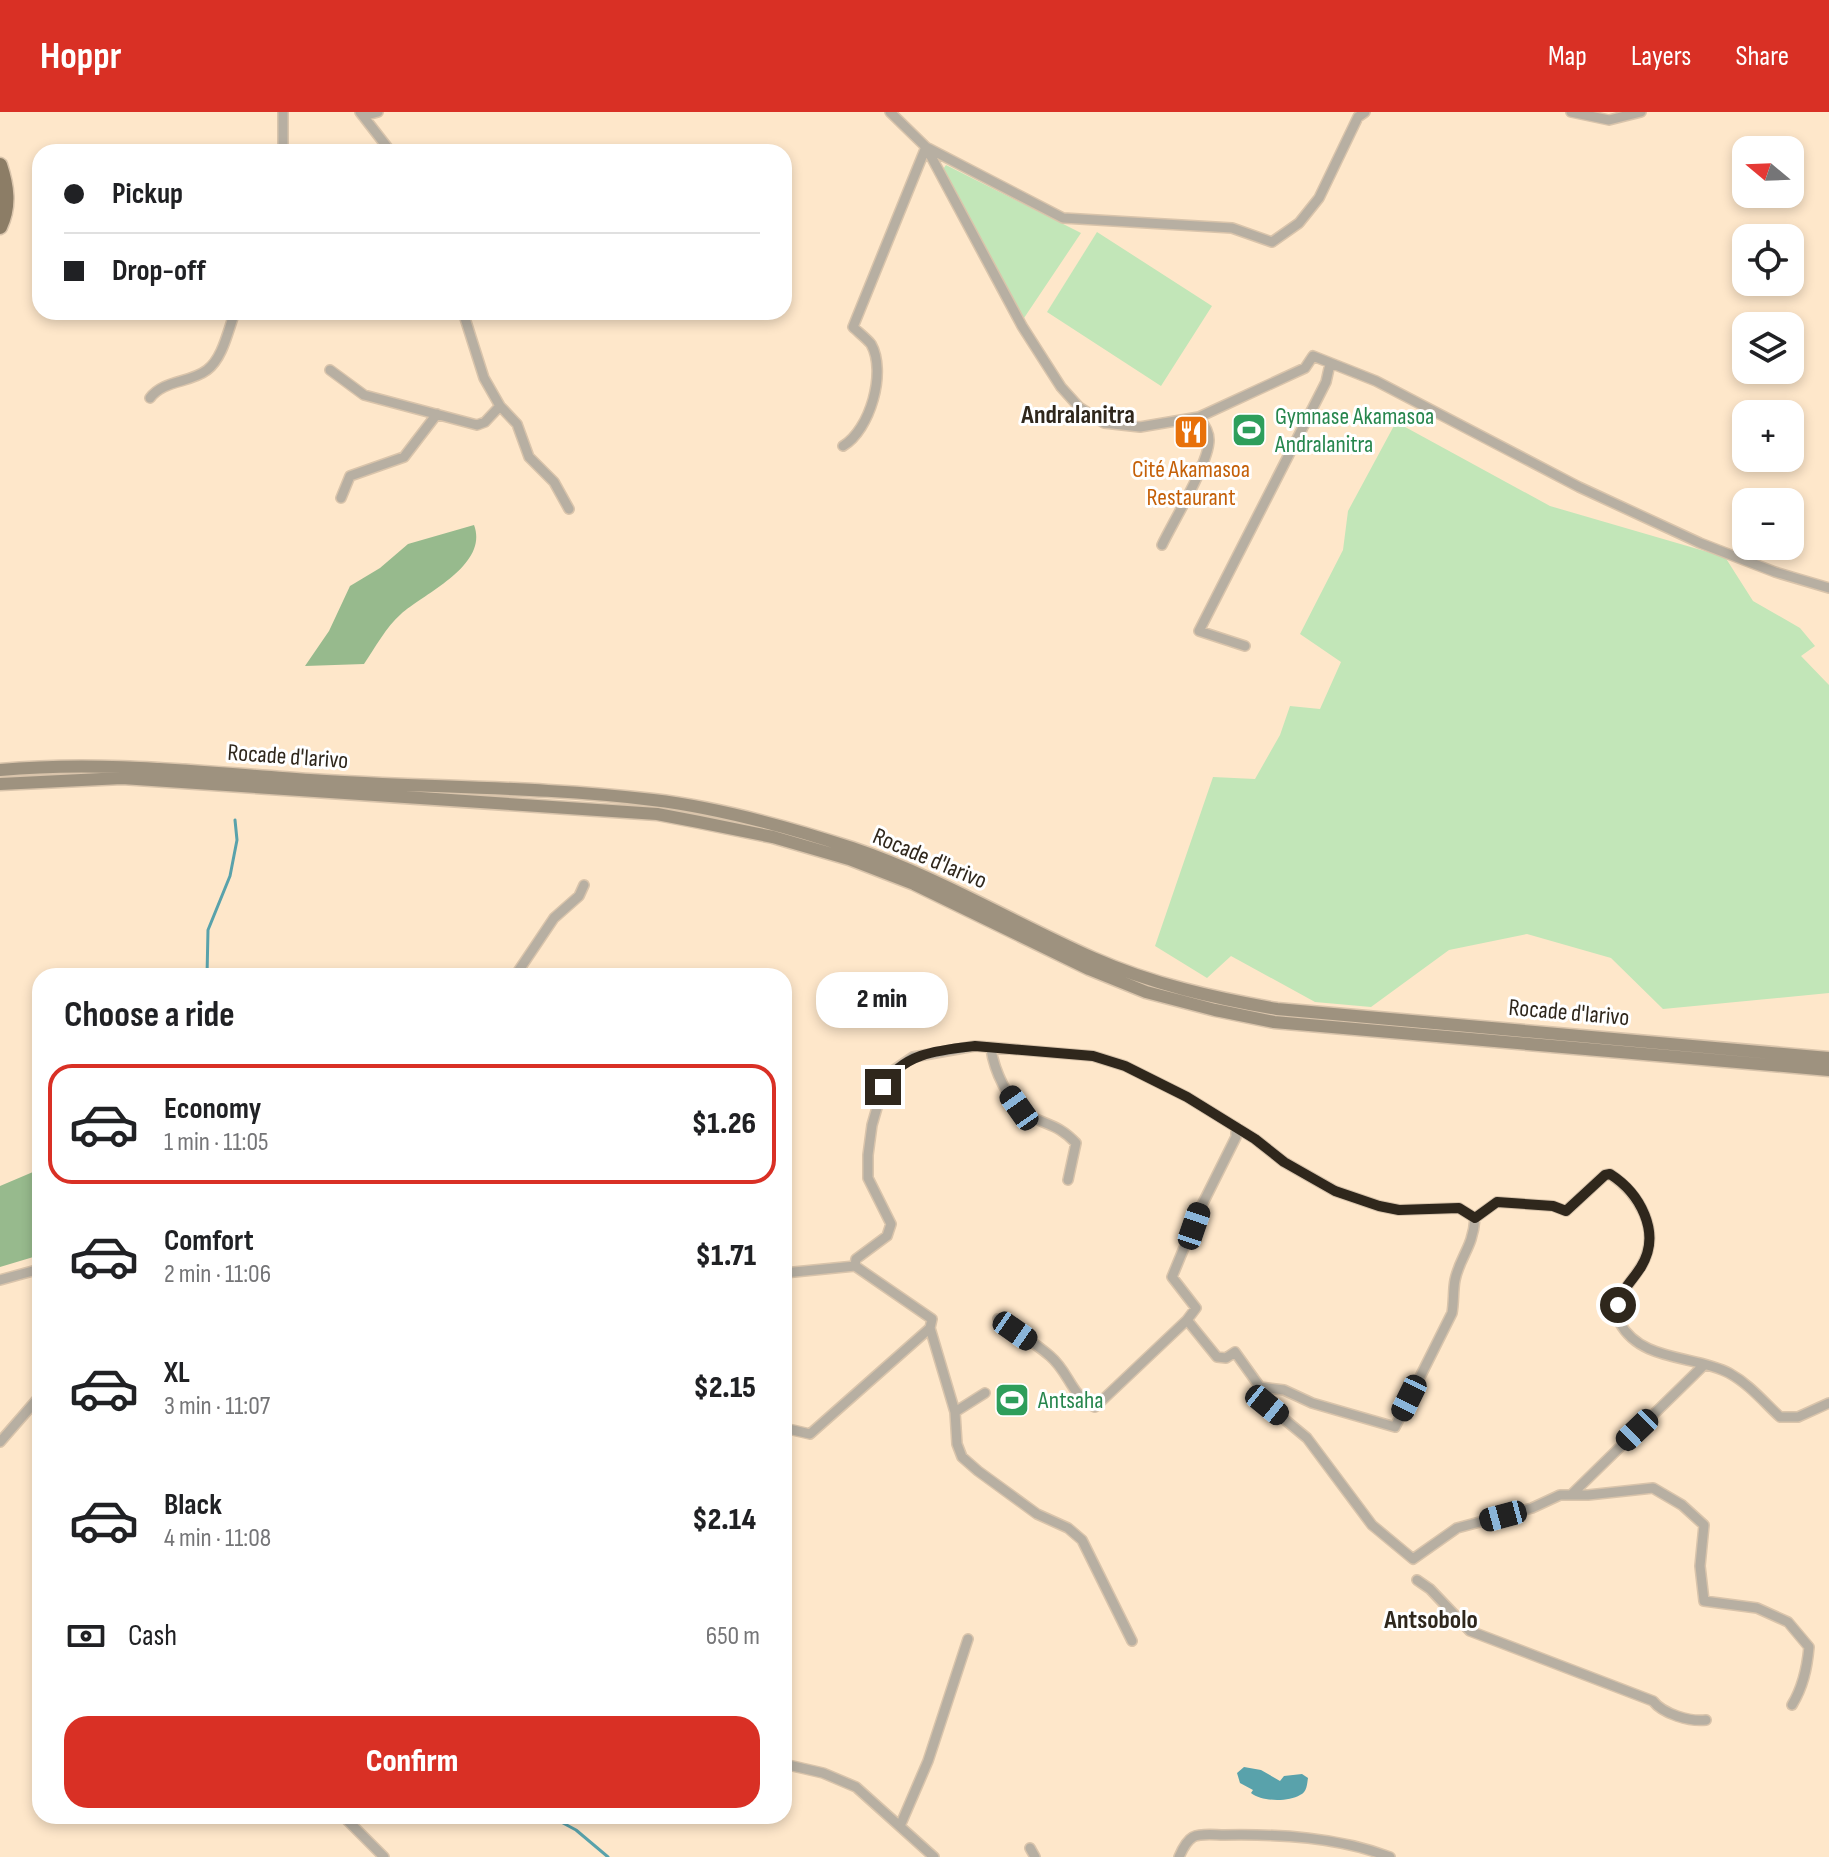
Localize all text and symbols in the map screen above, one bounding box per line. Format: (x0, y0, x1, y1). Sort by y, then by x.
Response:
text: Hoppr (40, 34, 121, 79)
text: Map (1548, 40, 1587, 73)
text: Layers (1631, 40, 1691, 73)
text: Share (1735, 40, 1789, 73)
north arrow (1732, 136, 1804, 208)
map controls (1732, 136, 1804, 560)
text: Pickup (112, 176, 183, 212)
button: locate (1732, 224, 1804, 296)
text: Drop-off (112, 253, 206, 289)
button: layers (1732, 312, 1804, 384)
district label: Andralanitra (1020, 400, 1135, 431)
button: + (1732, 400, 1804, 472)
place label: Gymnase Akamasoa Andralanitra (1274, 402, 1434, 459)
sports icon: Gymnase Akamasoa Andralanitra (1230, 411, 1268, 449)
restaurant icon: Cité Akamasoa Restaurant (1172, 413, 1210, 451)
place label: Cité Akamasoa Restaurant (1132, 455, 1250, 512)
button: − (1732, 488, 1804, 560)
street label: Rocade d'Iarivo (227, 738, 349, 775)
street label: Rocade d'Iarivo (868, 821, 991, 895)
callout: 2 min (817, 971, 949, 1027)
text: 2 min (857, 984, 907, 1015)
street label: Rocade d'Iarivo (1507, 993, 1631, 1032)
text: Choose a ride (64, 994, 235, 1037)
route end (865, 1069, 901, 1105)
car (995, 1081, 1043, 1135)
icon: car (68, 1088, 140, 1160)
text: Economy (164, 1091, 261, 1127)
text: $1.26 (692, 1106, 756, 1142)
text: 1 min · 11:05 (164, 1127, 268, 1158)
car (1175, 1199, 1213, 1253)
icon: car (68, 1220, 140, 1292)
text: Comfort (164, 1223, 254, 1259)
text: $1.71 (696, 1238, 756, 1274)
text: 2 min · 11:06 (164, 1259, 271, 1290)
route start (1600, 1287, 1636, 1323)
car (988, 1307, 1042, 1355)
icon: car (68, 1352, 140, 1424)
text: XL (164, 1355, 190, 1391)
text: $2.15 (693, 1370, 756, 1406)
car (1388, 1371, 1430, 1425)
sports icon: Antsaha (993, 1381, 1031, 1419)
car (1241, 1381, 1293, 1429)
place label: Antsaha (1037, 1386, 1104, 1415)
text: 3 min · 11:07 (164, 1391, 270, 1422)
car (1611, 1405, 1663, 1455)
icon: car (68, 1484, 140, 1556)
text: Black (164, 1487, 222, 1523)
car (1477, 1498, 1529, 1534)
text: $2.14 (692, 1502, 756, 1538)
text: 4 min · 11:08 (164, 1523, 271, 1554)
district label: Antsobolo (1383, 1605, 1478, 1636)
icon: cash (64, 1614, 108, 1658)
text: Cash (128, 1618, 177, 1654)
text: 650 m (706, 1621, 760, 1652)
button: Confirm (64, 1716, 760, 1808)

